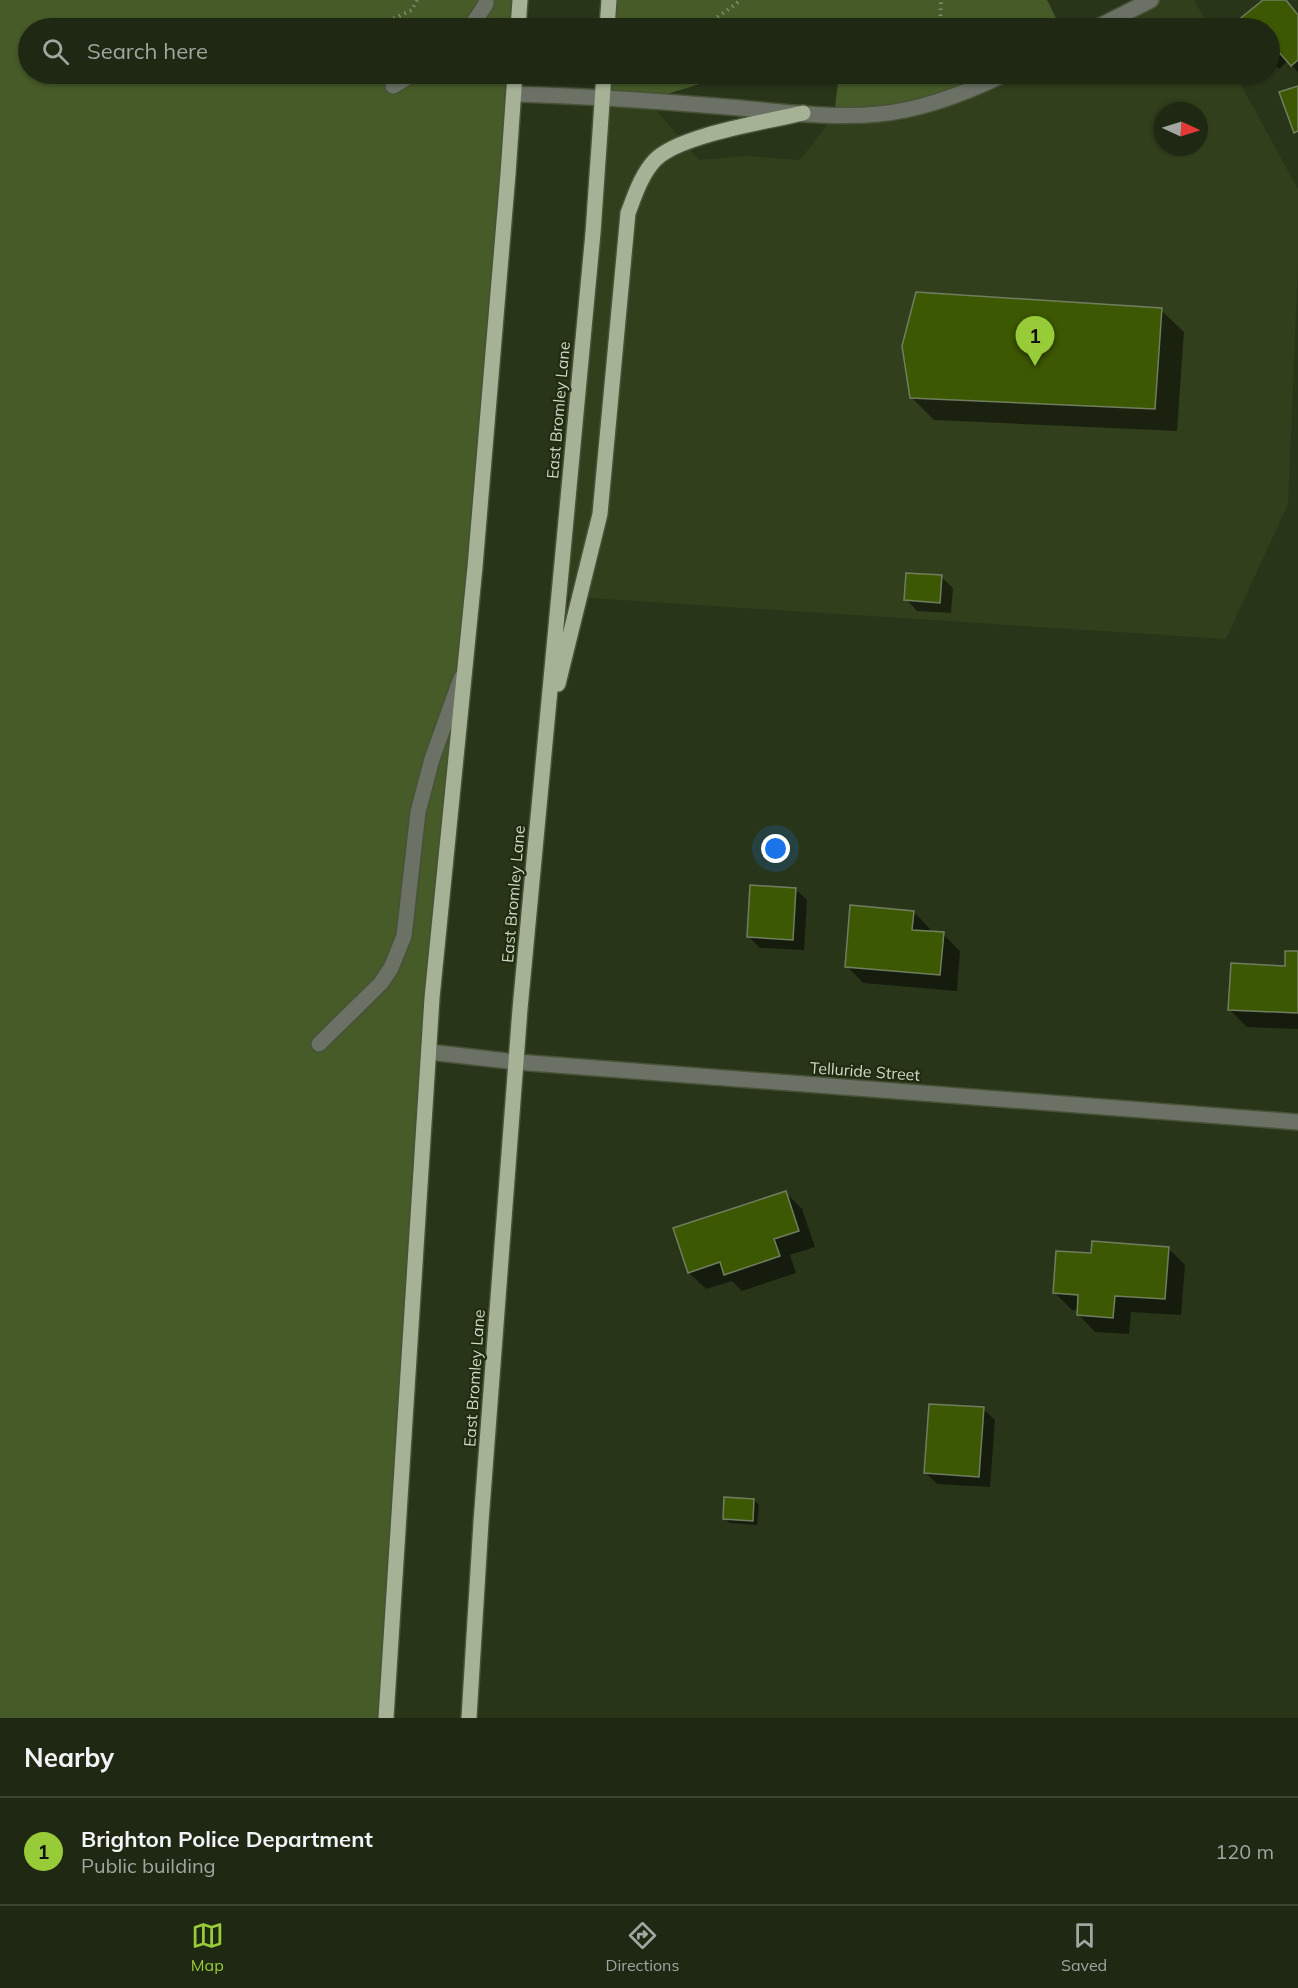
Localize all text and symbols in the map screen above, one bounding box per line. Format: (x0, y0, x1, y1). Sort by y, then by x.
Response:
search box (18, 18, 1280, 84)
icon: search (39, 35, 72, 68)
text: Search here (87, 37, 208, 65)
north arrow (1154, 102, 1208, 156)
pin: 1 (1016, 316, 1054, 366)
street label: East Bromley Lane (542, 340, 574, 480)
street label: East Bromley Lane (497, 824, 529, 964)
your location (761, 834, 790, 863)
street label: Telluride Street (809, 1057, 921, 1085)
street label: East Bromley Lane (459, 1309, 489, 1447)
text: Nearby (24, 1741, 114, 1774)
text: Brighton Police Department (81, 1825, 373, 1853)
text: 1 (38, 1839, 50, 1864)
text: 120 m (1215, 1839, 1274, 1864)
text: Public building (81, 1853, 216, 1878)
tab: Map (191, 1919, 224, 1975)
tab: Directions (605, 1919, 679, 1975)
tab: Saved (1061, 1919, 1107, 1975)

